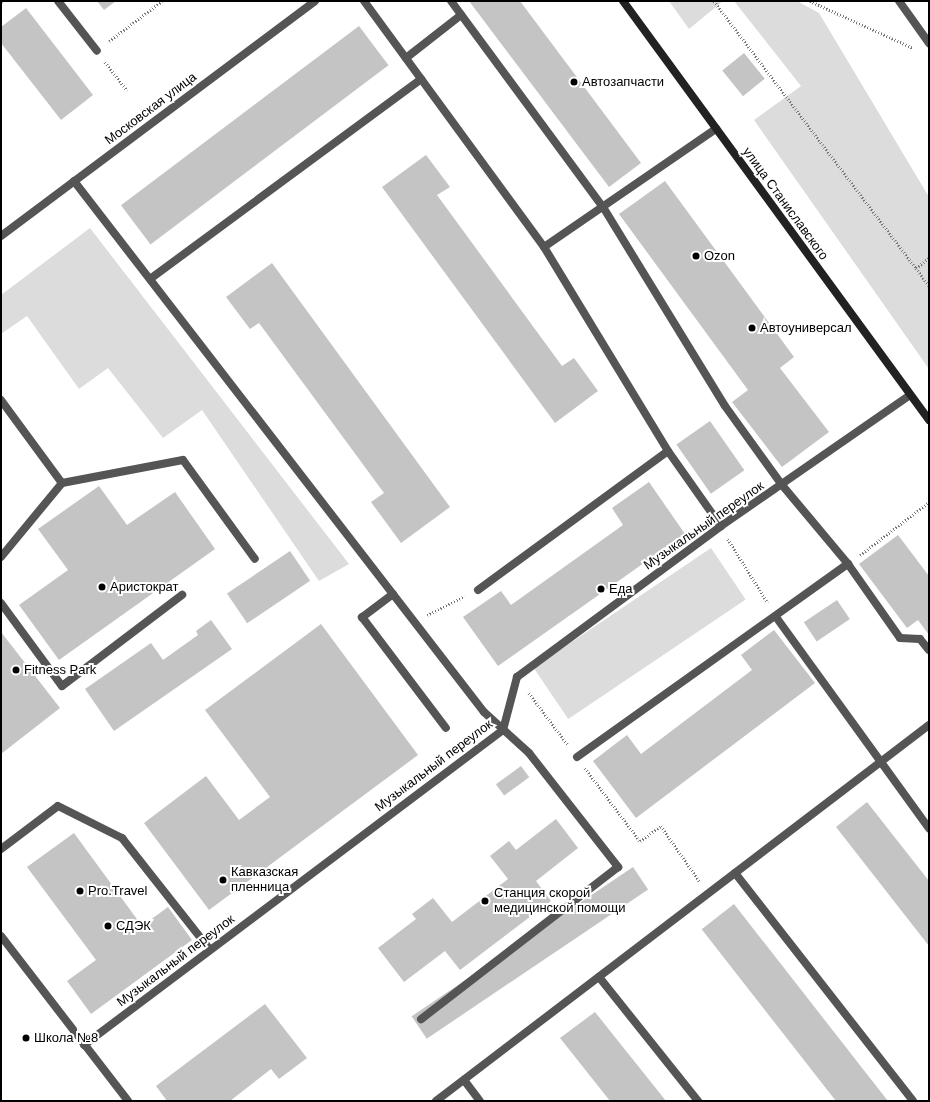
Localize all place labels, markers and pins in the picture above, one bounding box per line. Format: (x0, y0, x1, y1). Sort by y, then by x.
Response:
place label: Автозапчасти (582, 74, 664, 90)
marker: Автозапчасти (569, 77, 579, 87)
place label: Ozon (704, 248, 735, 264)
marker: Ozon (691, 251, 701, 261)
place label: Автоуниверсал (760, 320, 852, 336)
marker: Автоуниверсал (747, 323, 757, 333)
place label: Аристократ (110, 579, 179, 595)
place label: Еда (609, 581, 632, 597)
marker: Аристократ (97, 582, 107, 592)
marker: Еда (596, 584, 606, 594)
place label: Fitness Park (24, 662, 96, 678)
marker: Fitness Park (11, 665, 21, 675)
place label: Кавказская пленница (231, 865, 298, 896)
marker: Кавказская пленница (218, 875, 228, 885)
place label: Pro.Travel (88, 883, 147, 899)
marker: Pro.Travel (75, 886, 85, 896)
place label: Станция скорой медицинской помощи (494, 886, 625, 917)
marker: Станция скорой медицинской помощи (479, 895, 491, 907)
place label: СДЭК (116, 918, 151, 934)
marker: СДЭК (103, 921, 113, 931)
place label: Школа №8 (34, 1030, 98, 1046)
marker: Школа №8 (21, 1033, 31, 1043)

